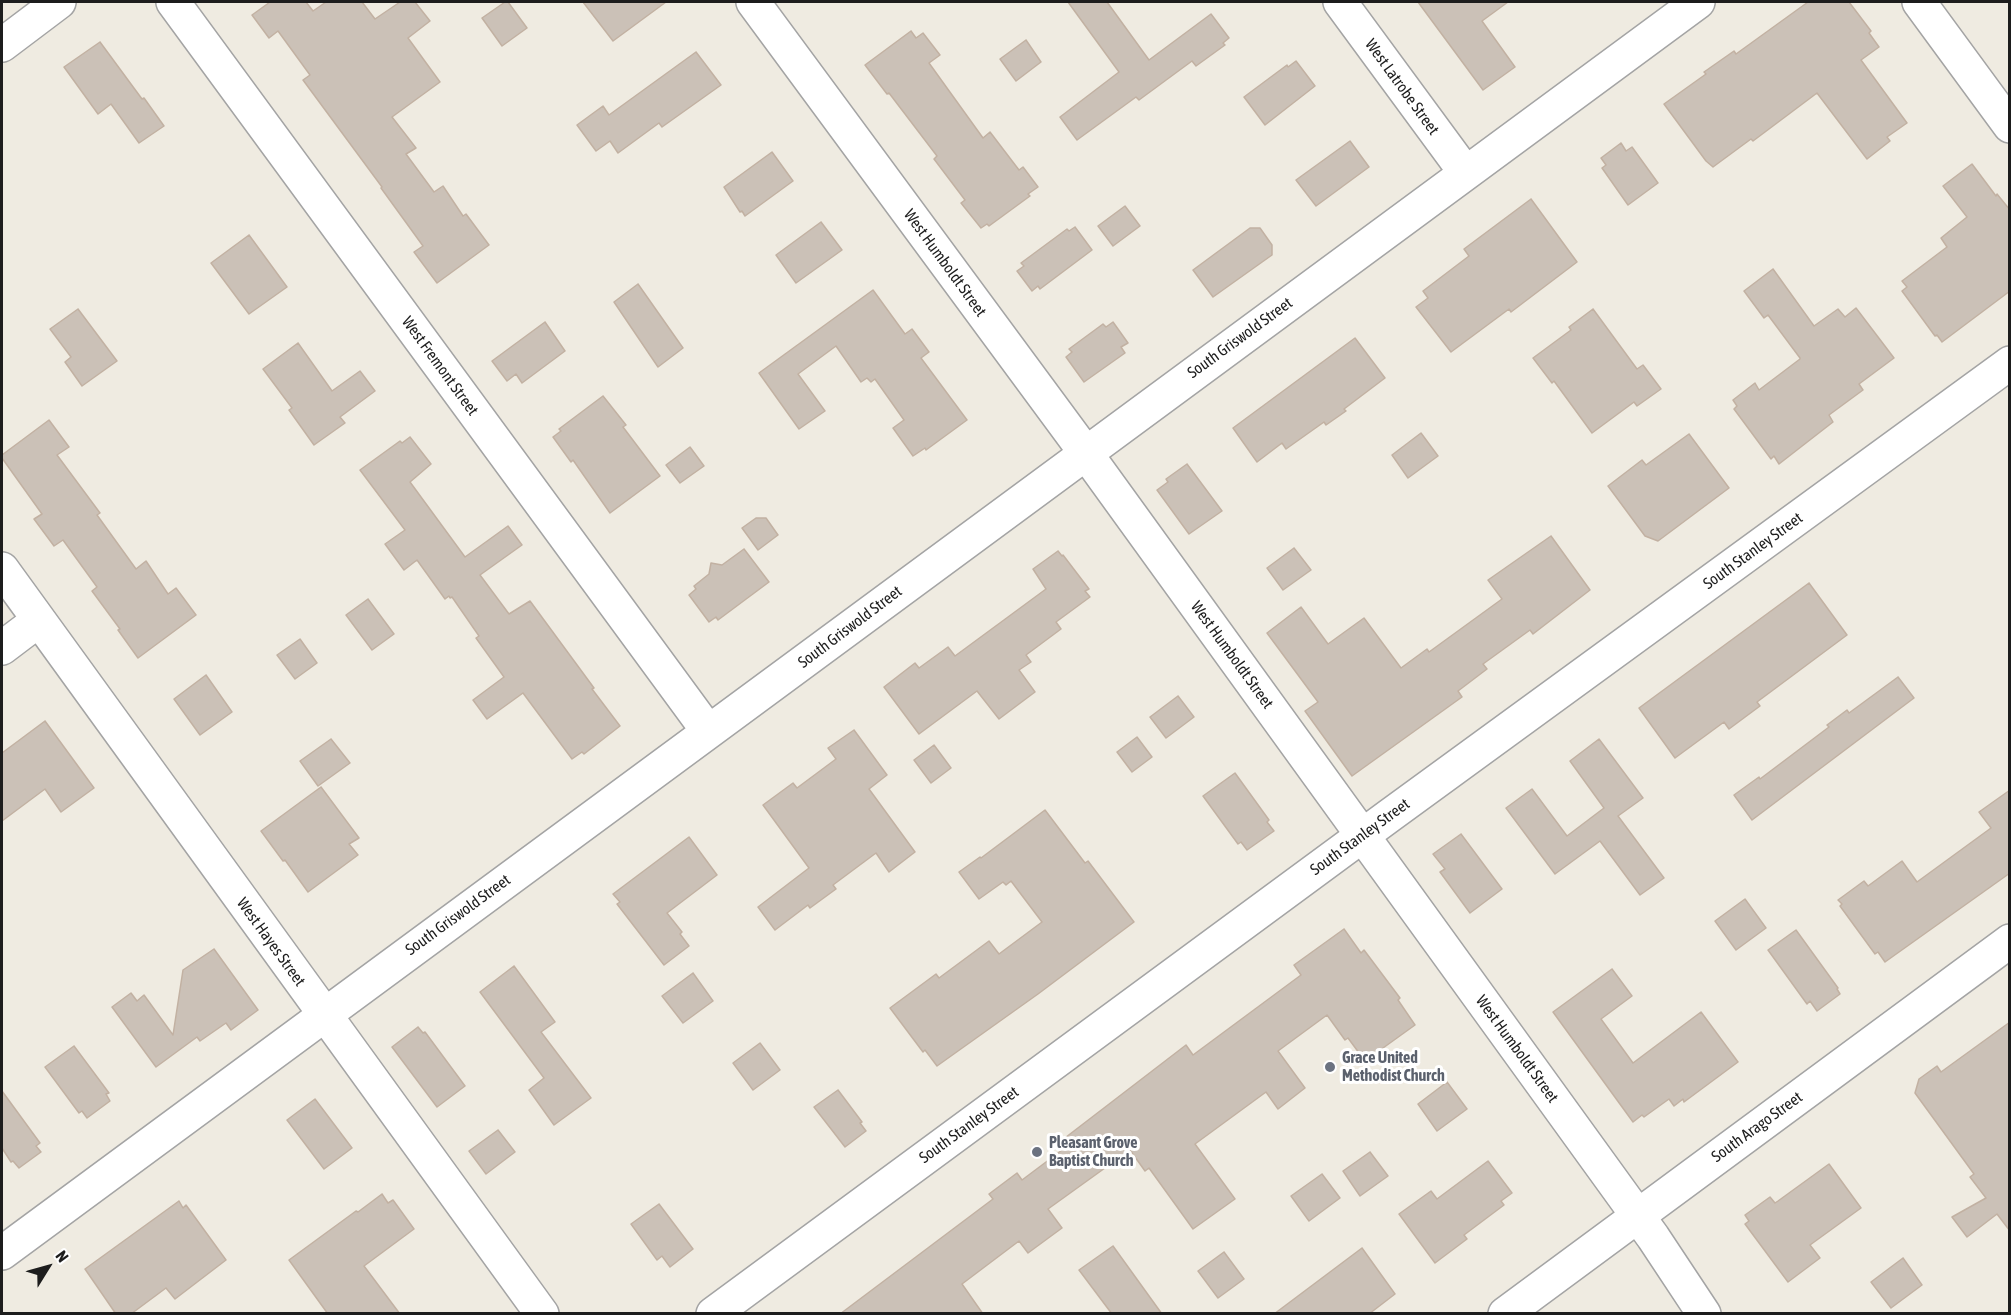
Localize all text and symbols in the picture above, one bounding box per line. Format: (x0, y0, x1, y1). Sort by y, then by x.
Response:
street label: West Latrobe Street (1361, 35, 1443, 139)
street label: West Humboldt Street (900, 206, 990, 320)
street label: South Griswold Street (1184, 294, 1296, 382)
street label: West Fremont Street (398, 313, 482, 419)
street label: South Stanley Street (1700, 509, 1806, 593)
street label: South Griswold Street (794, 582, 906, 672)
street label: West Humboldt Street (1187, 598, 1277, 712)
street label: South Stanley Street (1307, 795, 1413, 879)
street label: South Griswold Street (402, 871, 514, 959)
street label: West Hayes Street (233, 894, 309, 990)
street label: West Humboldt Street (1472, 992, 1562, 1106)
place label: Grace United Methodist Church (1342, 1048, 1445, 1086)
marker: Grace United Methodist Church (1323, 1060, 1337, 1074)
street label: South Stanley Street (916, 1083, 1022, 1167)
street label: South Arago Street (1708, 1088, 1806, 1166)
place label: Pleasant Grove Baptist Church (1049, 1133, 1138, 1171)
marker: Pleasant Grove Baptist Church (1030, 1145, 1044, 1159)
north arrow (18, 1237, 78, 1297)
text: N (52, 1247, 72, 1265)

